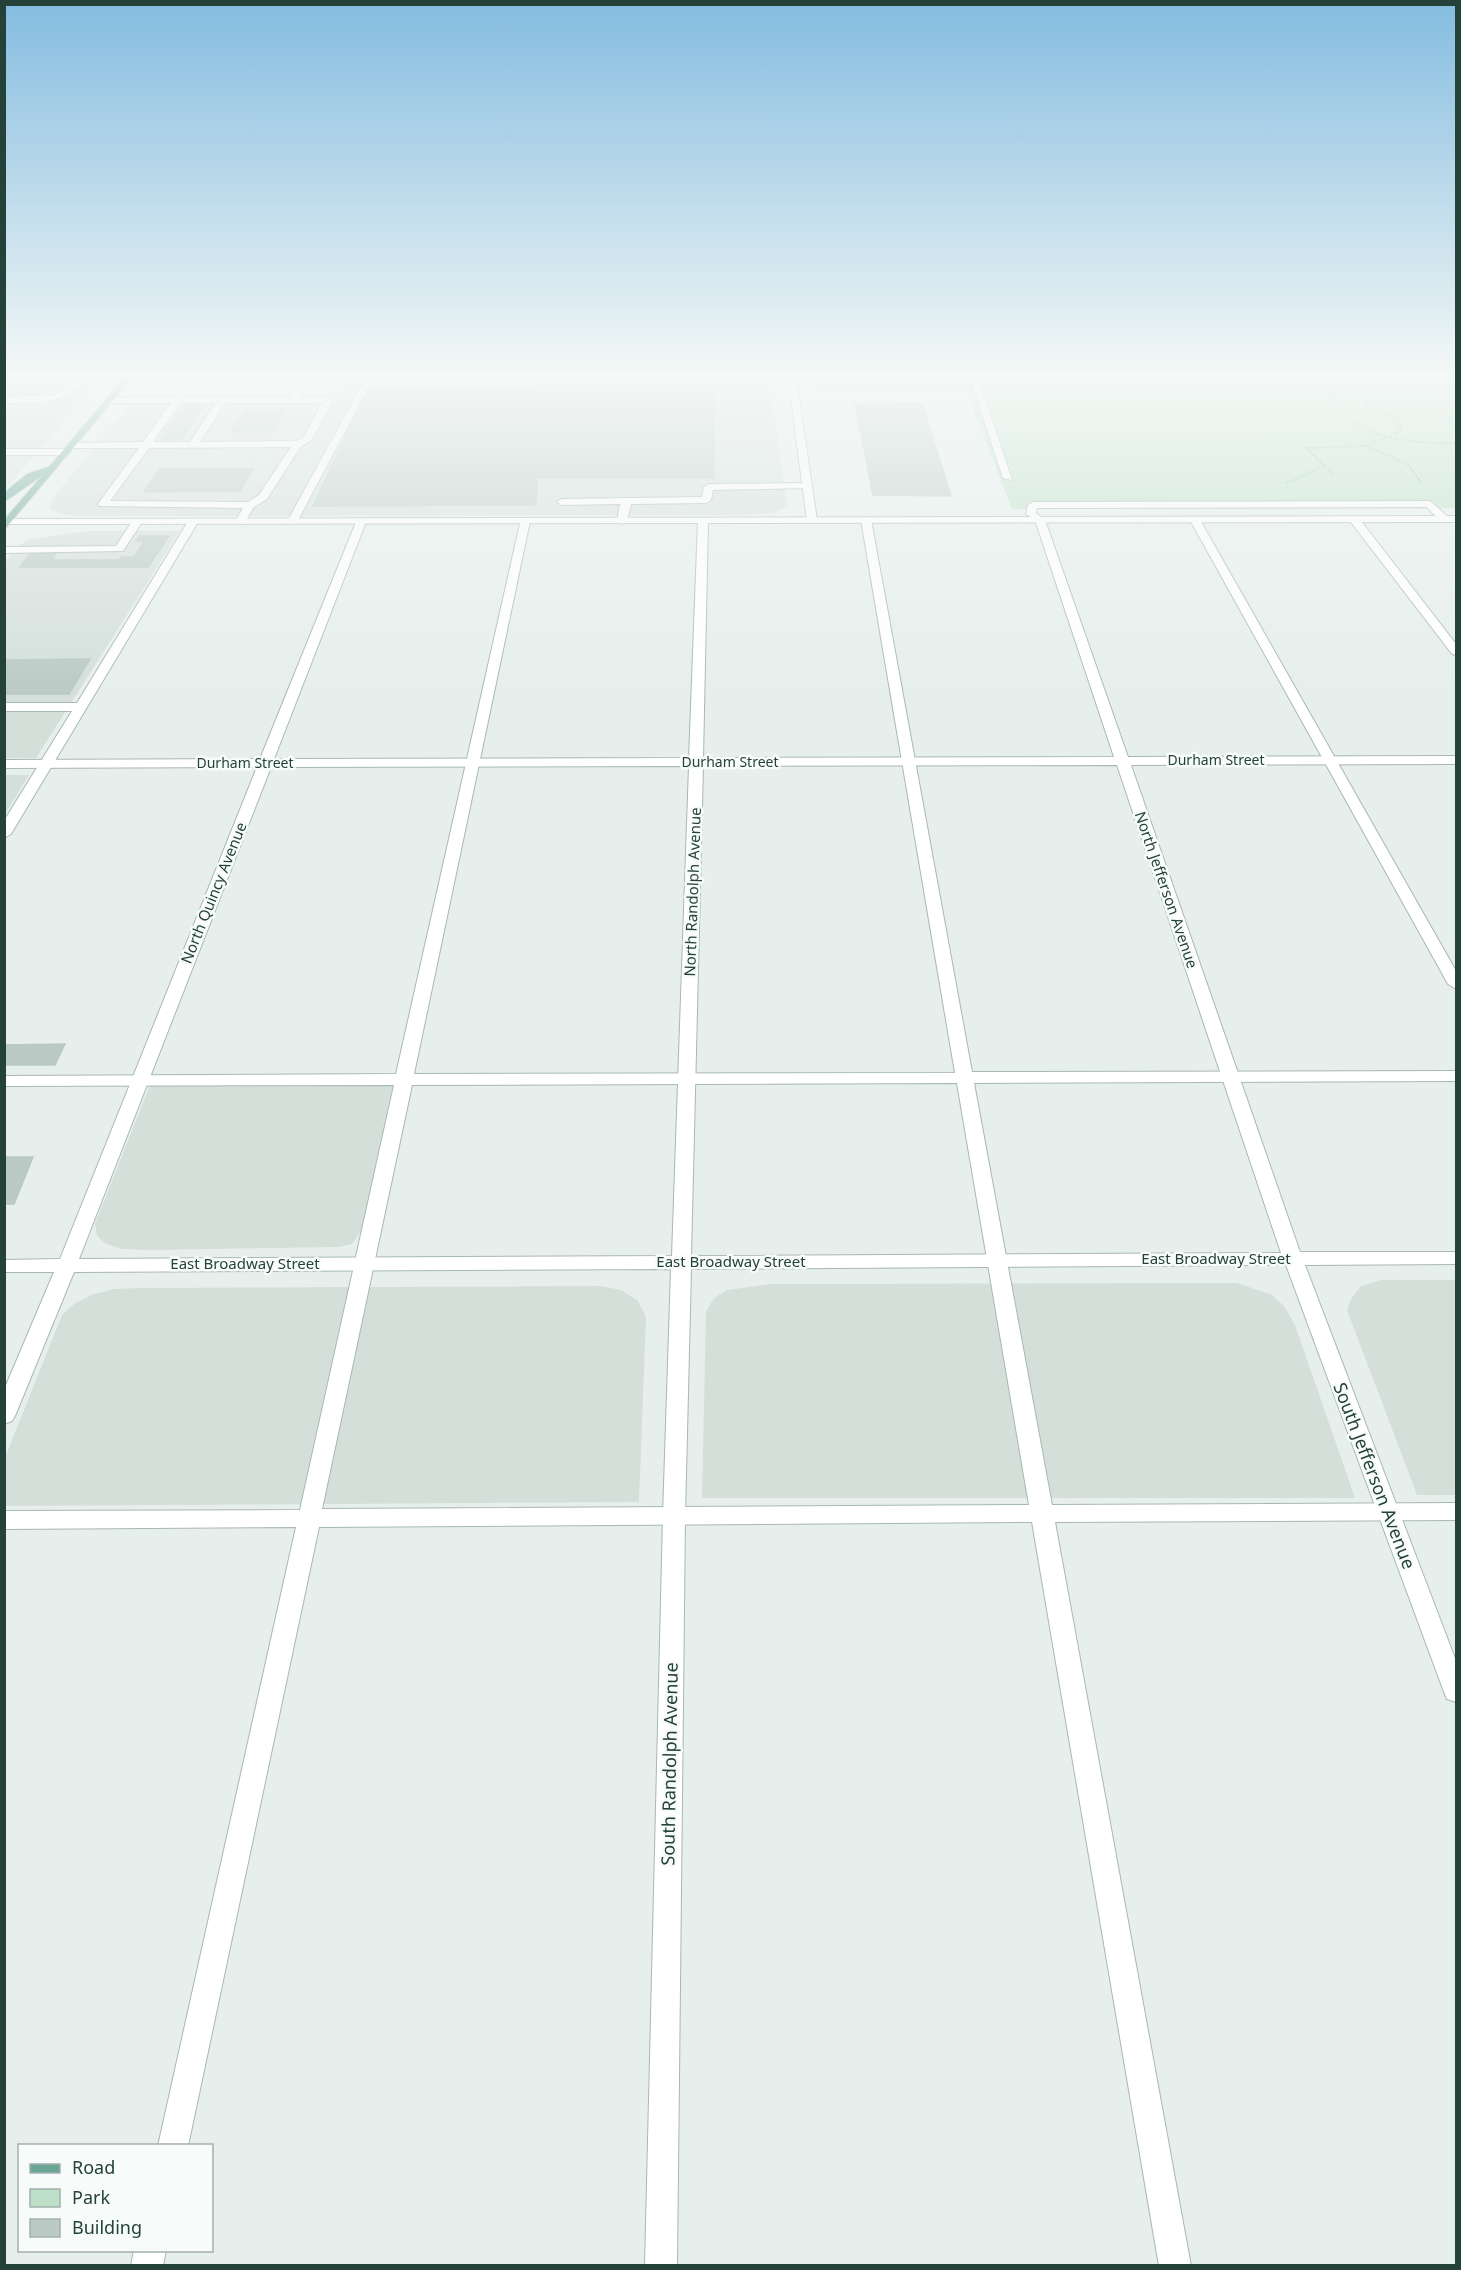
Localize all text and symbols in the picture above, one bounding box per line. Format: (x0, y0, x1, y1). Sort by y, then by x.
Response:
street label: Durham Street (1168, 750, 1264, 769)
street label: Durham Street (682, 752, 778, 771)
street label: Durham Street (197, 753, 293, 772)
street label: North Randolph Avenue (679, 807, 705, 977)
street label: North Jefferson Avenue (1131, 808, 1203, 971)
street label: North Quincy Avenue (176, 819, 251, 966)
street label: East Broadway Street (1141, 1248, 1291, 1268)
street label: East Broadway Street (656, 1251, 806, 1271)
street label: East Broadway Street (170, 1253, 320, 1273)
street label: South Jefferson Avenue (1328, 1379, 1422, 1572)
street label: South Randolph Avenue (655, 1662, 683, 1866)
legend (18, 2144, 213, 2252)
text: Road (72, 2155, 115, 2179)
text: Park (72, 2185, 110, 2209)
text: Building (72, 2215, 142, 2239)

